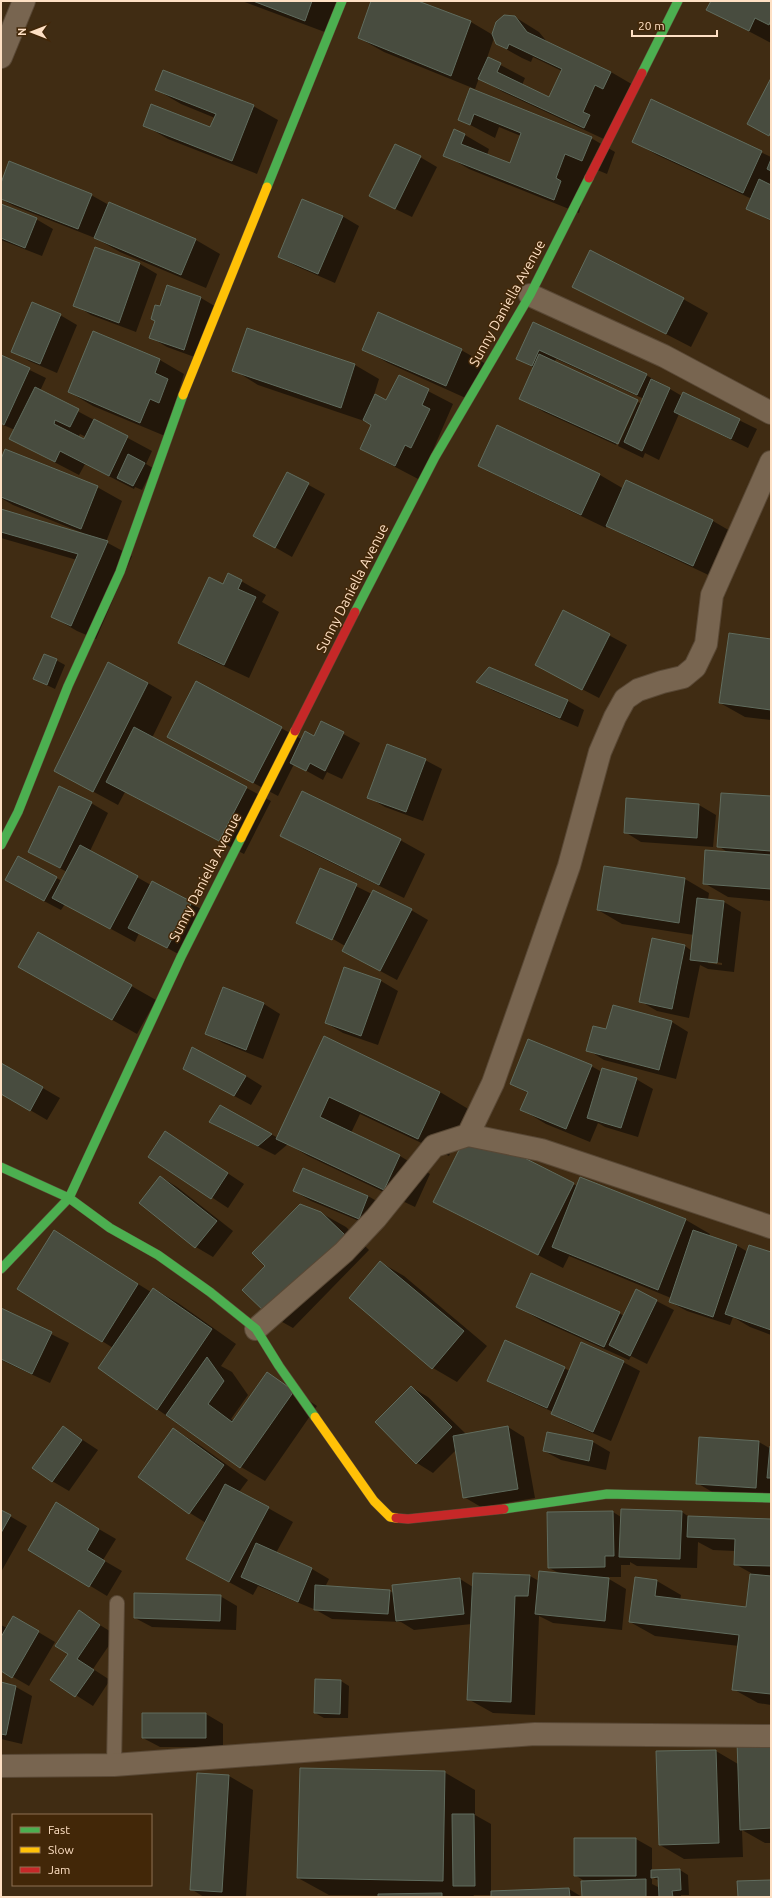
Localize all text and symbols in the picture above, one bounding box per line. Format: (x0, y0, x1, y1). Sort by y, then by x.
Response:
north arrow (12, 12, 52, 52)
scale bar (632, 12, 717, 38)
text: 20 m (638, 19, 665, 32)
text: N (16, 28, 28, 36)
street label: Sunny Daniella Avenue (466, 237, 548, 369)
street label: Sunny Daniella Avenue (313, 521, 391, 655)
street label: Sunny Daniella Avenue (166, 810, 244, 944)
legend (12, 1814, 152, 1886)
text: Fast (48, 1823, 70, 1836)
text: Slow (48, 1843, 74, 1856)
text: Jam (48, 1863, 70, 1876)

